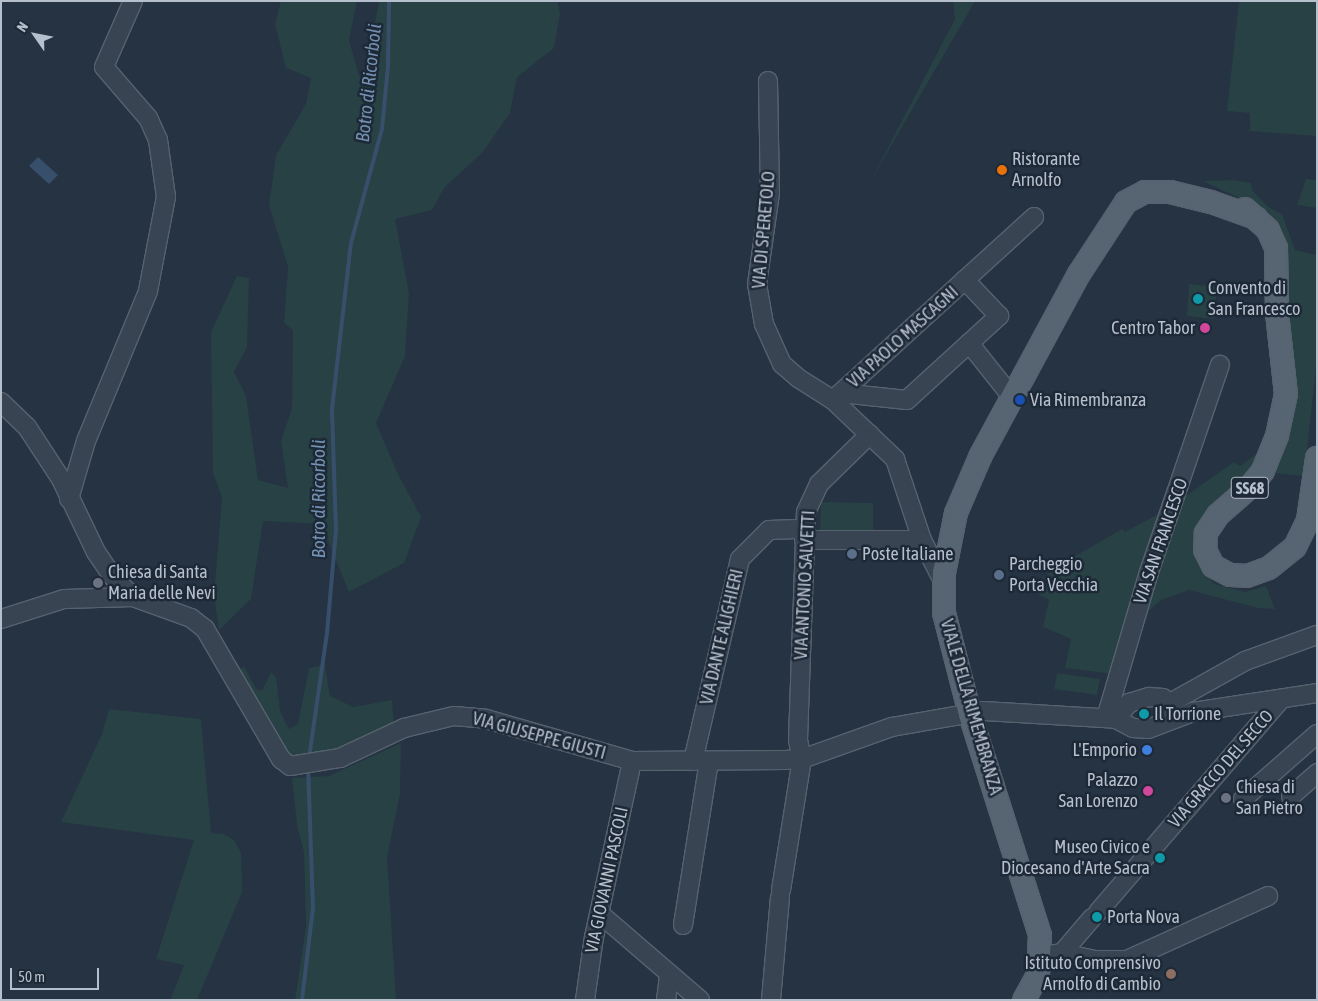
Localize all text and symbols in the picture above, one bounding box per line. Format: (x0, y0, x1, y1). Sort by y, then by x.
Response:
north arrow (10, 10, 60, 60)
text: N (13, 19, 31, 35)
water label: Botro di Ricorboli (351, 23, 387, 143)
place label: Ristorante Arnolfo (1012, 149, 1080, 192)
marker: Ristorante Arnolfo (996, 164, 1008, 176)
street label: VIA DI SPERETOLO (748, 170, 780, 290)
place label: Convento di San Francesco (1208, 278, 1300, 320)
street label: VIA PAOLO MASCAGNI (843, 282, 963, 392)
marker: Convento di San Francesco (1192, 293, 1204, 305)
place label: Centro Tabor (1111, 317, 1195, 339)
marker: Centro Tabor (1199, 322, 1211, 334)
place label: Via Rimembranza (1030, 389, 1146, 411)
marker: Via Rimembranza (1014, 394, 1026, 406)
water label: Botro di Ricorboli (308, 440, 330, 558)
road number: SS68 (1230, 474, 1270, 502)
street label: VIA SAN FRANCESCO (1129, 475, 1193, 607)
street label: VIA ANTONIO SALVETTI (790, 510, 820, 660)
place label: Poste Italiane (862, 543, 953, 565)
marker: Poste Italiane (846, 548, 858, 560)
place label: Parcheggio Porta Vecchia (1009, 554, 1098, 596)
place label: Chiesa di Santa Maria delle Nevi (108, 562, 216, 604)
street label: VIA DANTE ALIGHIERI (696, 567, 748, 707)
marker: Parcheggio Porta Vecchia (993, 569, 1005, 581)
marker: Chiesa di Santa Maria delle Nevi (92, 577, 104, 589)
street label: VIALE DELLA RIMEMBRANZA (936, 617, 1006, 797)
place label: Il Torrione (1154, 703, 1221, 725)
street label: VIA GRACCO DEL SECCO (1164, 706, 1278, 832)
street label: VIA GIUSEPPE GIUSTI (470, 708, 608, 764)
marker: Il Torrione (1138, 708, 1150, 720)
place label: L'Emporio (1072, 739, 1137, 761)
marker: L'Emporio (1141, 744, 1153, 756)
place label: Palazzo San Lorenzo (1058, 770, 1138, 812)
place label: Chiesa di San Pietro (1236, 777, 1303, 820)
marker: Palazzo San Lorenzo (1142, 785, 1154, 797)
marker: Chiesa di San Pietro (1220, 792, 1232, 804)
street label: VIA GIOVANNI PASCOLI (581, 805, 633, 955)
place label: Museo Civico e Diocesano d'Arte Sacra (1001, 837, 1150, 880)
marker: Museo Civico e Diocesano d'Arte Sacra (1154, 852, 1166, 864)
place label: Porta Nova (1107, 906, 1180, 928)
marker: Porta Nova (1091, 911, 1103, 923)
place label: Istituto Comprensivo Arnolfo di Cambio (1024, 953, 1161, 996)
scale bar (12, 958, 101, 990)
text: 50 m (18, 968, 45, 985)
marker: Istituto Comprensivo Arnolfo di Cambio (1165, 968, 1177, 980)

